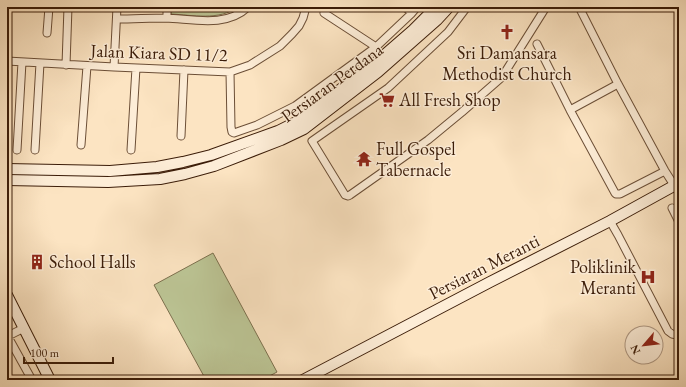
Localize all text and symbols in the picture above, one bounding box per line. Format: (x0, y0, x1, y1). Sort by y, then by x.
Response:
church icon: Sri Damansara Methodist Church (498, 23, 516, 41)
street label: Persiaran Perdana (276, 37, 388, 127)
street label: Jalan Kiara SD 11/2 (88, 39, 228, 66)
place label: Sri Damansara Methodist Church (442, 41, 572, 85)
place label: All Fresh Shop (398, 88, 501, 111)
supermarket icon: All Fresh Shop (378, 91, 396, 109)
place label: Full Gospel Tabernacle (376, 137, 455, 181)
temple icon: Full Gospel Tabernacle (355, 150, 373, 168)
street label: Persiaran Meranti (424, 228, 544, 304)
place label: School Halls (49, 250, 136, 273)
building icon: School Halls (28, 253, 46, 271)
place label: Poliklinik Meranti (570, 255, 637, 299)
hospital icon: Poliklinik Meranti (639, 268, 657, 286)
north arrow (624, 325, 664, 365)
scale bar (24, 339, 113, 365)
text: N (627, 342, 643, 357)
text: 100 m (30, 345, 60, 361)

